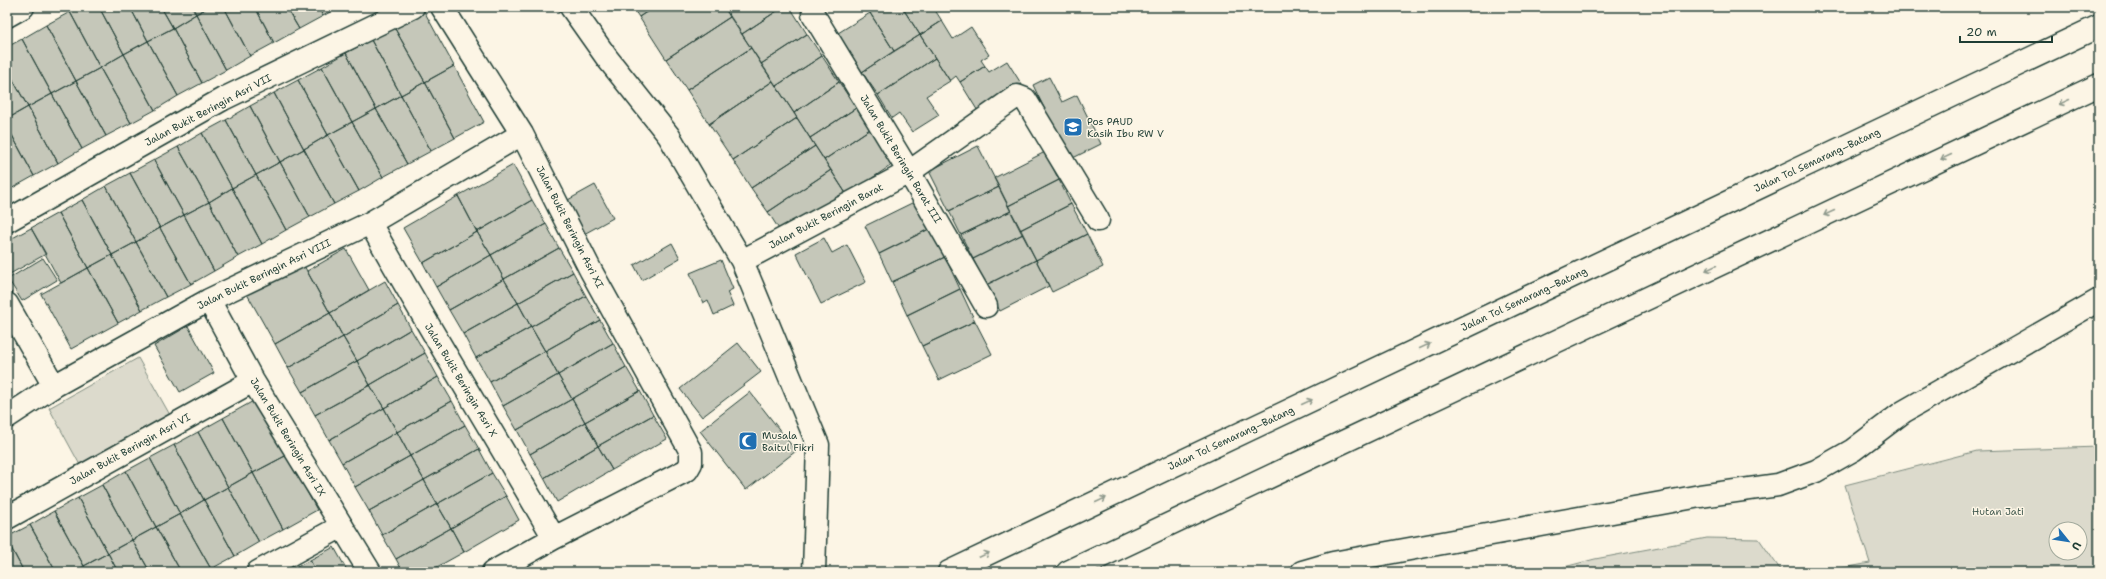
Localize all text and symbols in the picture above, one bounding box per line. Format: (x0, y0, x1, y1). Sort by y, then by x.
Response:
scale bar (1960, 18, 2052, 44)
text: 20 m (1966, 24, 1997, 40)
street label: Jalan Bukit Beringin Asri VII (142, 71, 274, 149)
street label: Jalan Bukit Beringin Barat III (857, 92, 945, 226)
one-way arrow (2058, 99, 2070, 106)
place label: Pos PAUD Kasih Ibu RW V (1087, 115, 1164, 140)
school or university icon: Pos PAUD Kasih Ibu RW V (1062, 116, 1084, 138)
street label: Jalan Tol Semarang–Batang (1752, 125, 1882, 195)
one-way arrow (1941, 154, 1953, 161)
street label: Jalan Bukit Beringin Asri XI (533, 164, 607, 291)
street label: Jalan Bukit Beringin Barat (767, 180, 885, 252)
one-way arrow (1823, 210, 1835, 217)
street label: Jalan Bukit Beringin Asri VIII (195, 236, 333, 312)
street label: Jalan Tol Semarang–Batang (1459, 264, 1589, 334)
one-way arrow (1705, 265, 1717, 272)
street label: Jalan Bukit Beringin Asri X (422, 321, 500, 440)
one-way arrow (1419, 342, 1431, 349)
street label: Jalan Bukit Beringin Asri IX (247, 375, 329, 499)
one-way arrow (1301, 398, 1313, 405)
street label: Jalan Tol Semarang–Batang (1166, 403, 1296, 473)
street label: Jalan Bukit Beringin Asri VI (67, 410, 193, 488)
place label: Musala Baitul Fikri (762, 429, 814, 454)
mosque icon: Musala Baitul Fikri (737, 430, 759, 452)
one-way arrow (1095, 496, 1107, 503)
park label: Hutan Jati (1972, 505, 2024, 518)
north arrow (2048, 521, 2088, 561)
text: U (2068, 539, 2085, 553)
one-way arrow (978, 551, 990, 558)

